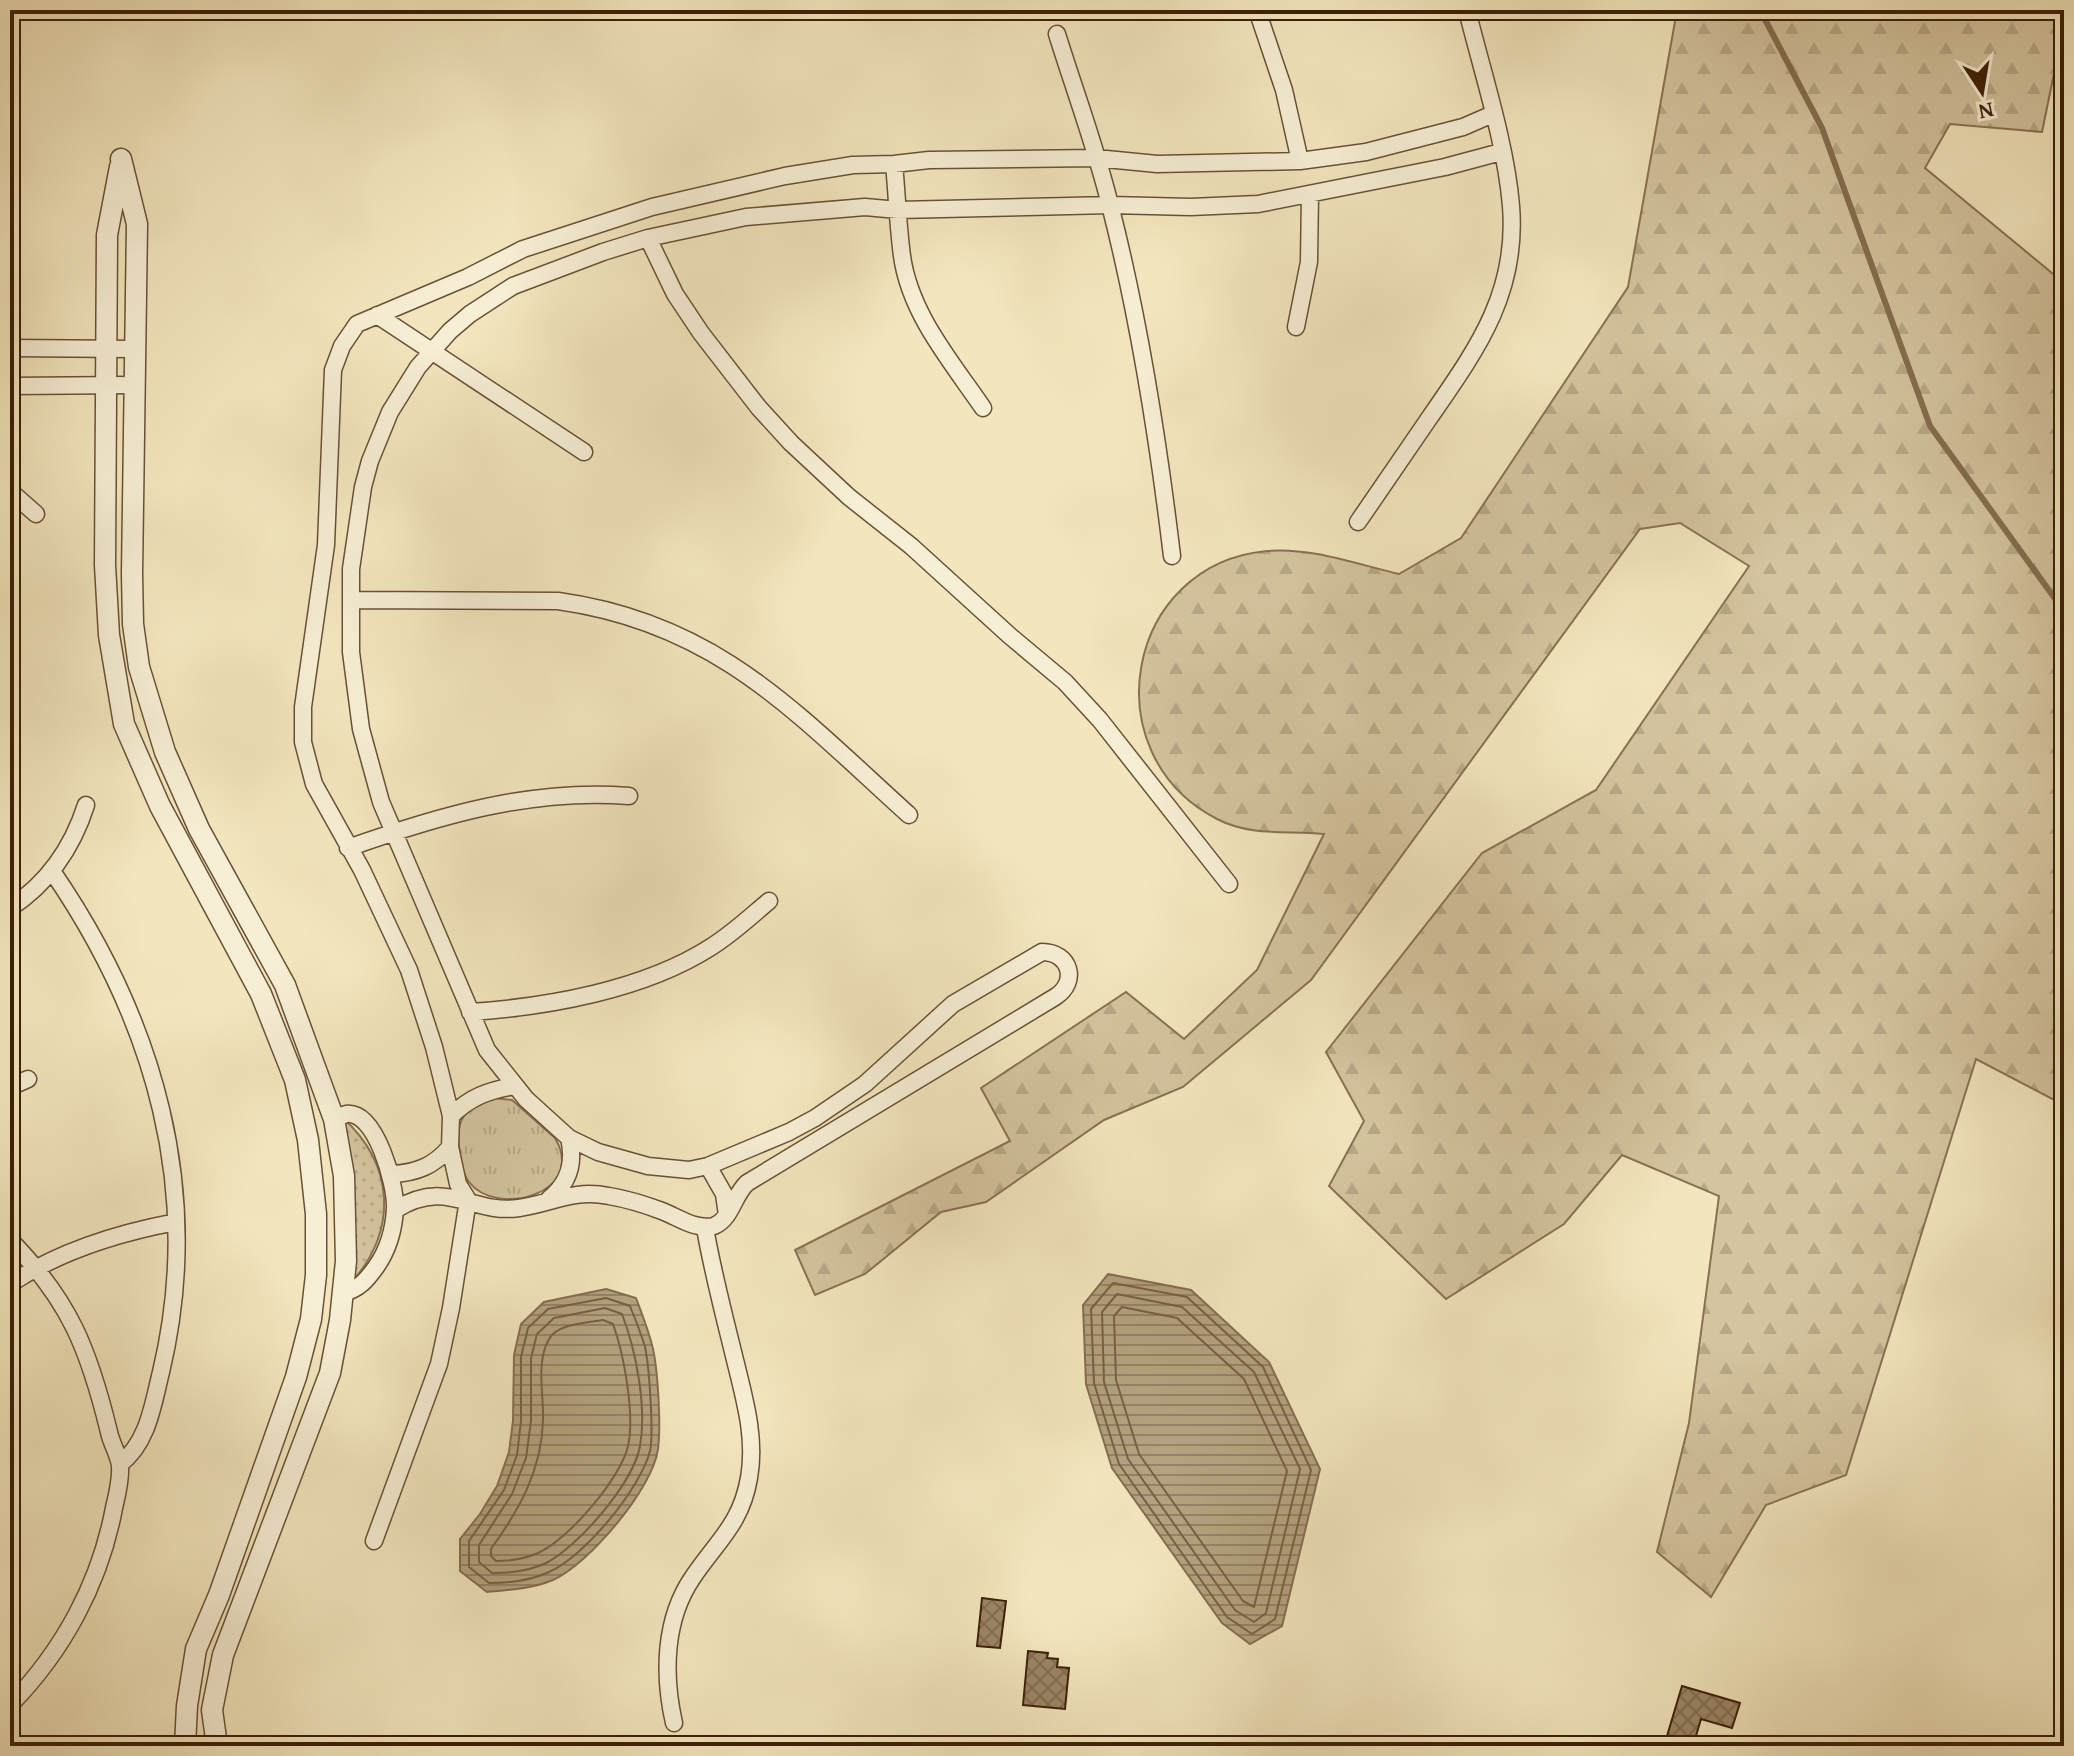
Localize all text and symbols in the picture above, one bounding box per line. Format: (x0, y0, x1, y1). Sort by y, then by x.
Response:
north arrow (1942, 52, 2022, 132)
text: N (1975, 94, 1997, 129)

